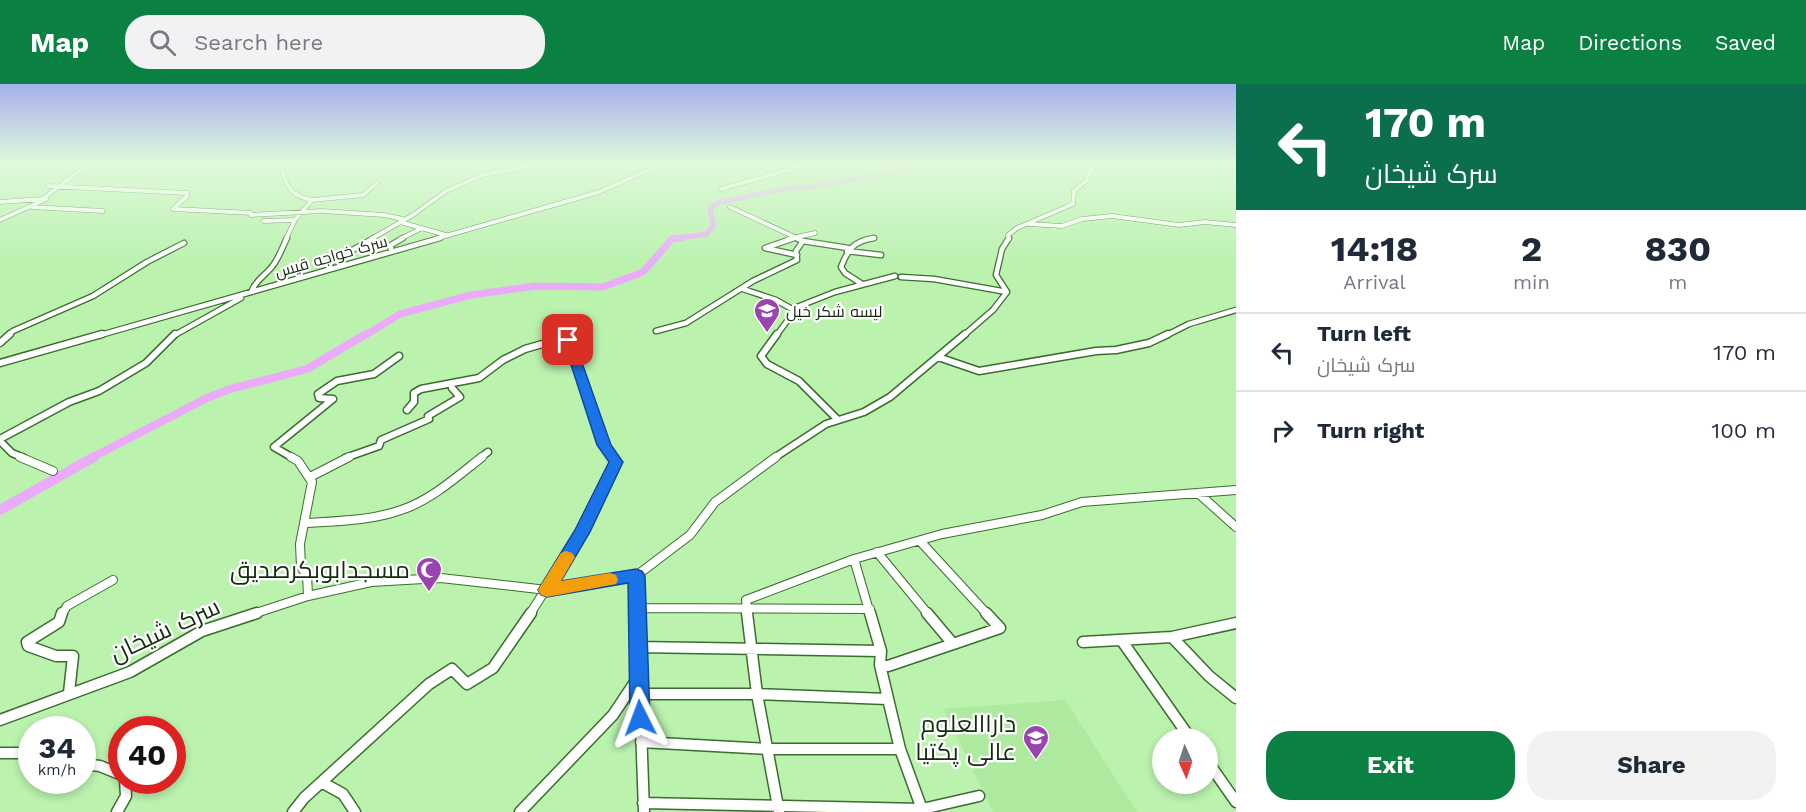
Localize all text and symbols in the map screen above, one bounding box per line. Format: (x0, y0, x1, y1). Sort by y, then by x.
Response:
search box (125, 15, 545, 69)
text: Map (30, 26, 89, 59)
icon: search (146, 26, 179, 59)
text: Search here (194, 30, 323, 55)
text: Map (1502, 30, 1545, 55)
text: Directions (1578, 30, 1682, 55)
text: Saved (1715, 30, 1776, 55)
text: 170 m (1365, 98, 1486, 147)
icon: left (1266, 108, 1344, 186)
text: سرک شیخان (1365, 158, 1498, 190)
text: 14:18 (1331, 228, 1418, 270)
text: 2 (1521, 228, 1542, 270)
text: 830 (1644, 228, 1711, 270)
street label: سرک خواجه قیس (273, 231, 390, 283)
text: Arrival (1343, 270, 1406, 294)
text: min (1513, 270, 1550, 294)
text: m (1668, 270, 1687, 294)
school or university icon: لیسه شکر خیل (752, 296, 782, 334)
place label: لیسه شکر خیل (786, 302, 882, 322)
pin (542, 314, 593, 365)
text: Turn left (1317, 321, 1411, 346)
icon: arrive (551, 323, 584, 356)
icon: left (1266, 336, 1299, 369)
text: 170 m (1713, 340, 1776, 365)
text: سرک شیخان (1317, 353, 1415, 377)
icon: right (1266, 414, 1299, 447)
text: Turn right (1317, 418, 1424, 443)
text: 100 m (1712, 418, 1776, 443)
mosque icon: مسجدابوبکرصدیق (414, 555, 444, 593)
place label: مسجدابوبکرصدیق (230, 556, 410, 585)
street label: سرک شیخان (106, 592, 224, 668)
position arrow (608, 686, 672, 750)
place label: داراالعلوم عالی پکتیا (915, 710, 1016, 768)
speed limit sign: 40 (108, 716, 186, 794)
school or university icon: داراالعلوم عالی پکتیا (1021, 723, 1051, 761)
north arrow (1152, 728, 1218, 794)
map controls (1152, 728, 1218, 794)
text: 34 (38, 730, 76, 765)
button: Exit (1266, 731, 1515, 800)
button: Share (1527, 731, 1776, 800)
text: km/h (38, 761, 76, 779)

